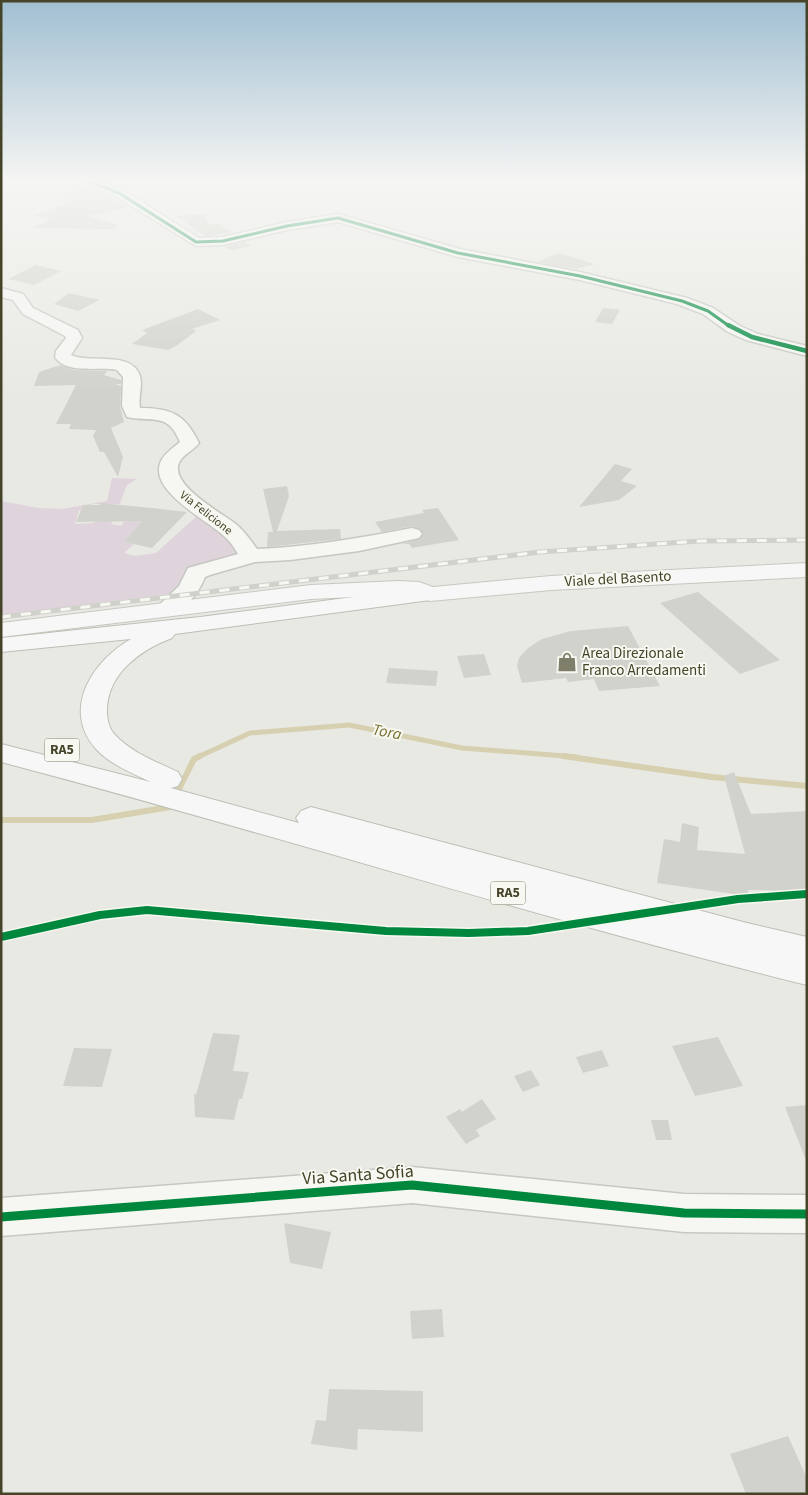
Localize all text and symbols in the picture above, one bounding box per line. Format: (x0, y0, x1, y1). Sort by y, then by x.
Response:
street label: Via Felicione (176, 487, 236, 539)
street label: Viale del Basento (564, 566, 672, 592)
place label: Area Direzionale Franco Arredamenti (582, 643, 706, 681)
shop icon: Area Direzionale Franco Arredamenti (556, 651, 578, 673)
water label: Tora (371, 718, 404, 746)
road number: RA5 (44, 738, 80, 762)
road number: RA5 (490, 881, 526, 904)
street label: Via Santa Sofia (302, 1159, 414, 1191)

